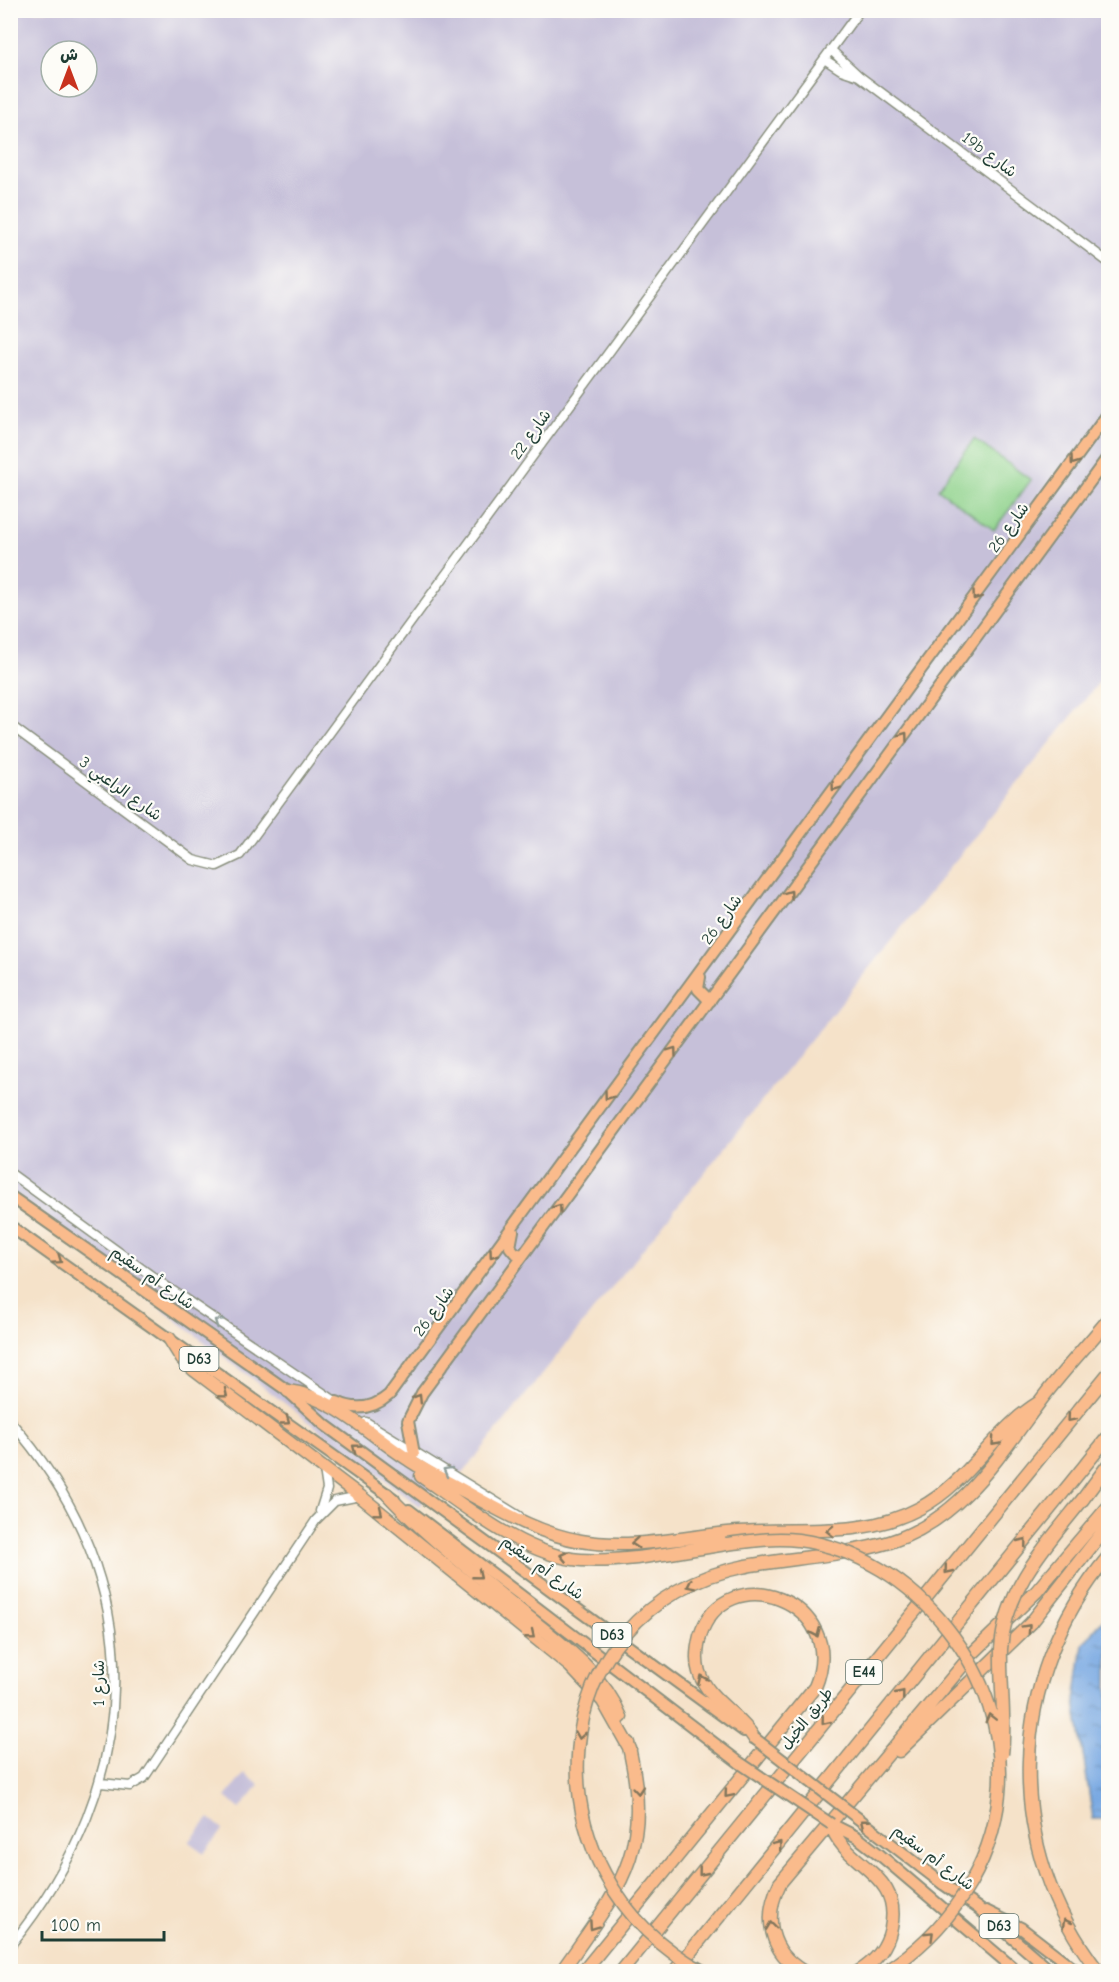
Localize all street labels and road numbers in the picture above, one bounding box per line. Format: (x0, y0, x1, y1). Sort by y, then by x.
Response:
street label: 19b شارع (957, 129, 1020, 183)
street label: شارع 22 (507, 406, 556, 464)
street label: شارع 26 (985, 499, 1034, 557)
street label: شارع الراعبي 3 (73, 753, 165, 829)
street label: شارع 26 (698, 891, 747, 949)
street label: شارع أم سقيم (106, 1243, 197, 1316)
street label: شارع 26 (410, 1283, 459, 1341)
road number: D63 (180, 1347, 218, 1371)
street label: شارع أم سقيم (496, 1532, 587, 1606)
road number: D63 (592, 1623, 632, 1647)
street label: شارع 1 (90, 1660, 110, 1706)
road number: E44 (846, 1660, 882, 1684)
street label: طريق الخيل (777, 1684, 837, 1753)
street label: شارع أم سقيم (887, 1821, 978, 1897)
road number: D63 (980, 1914, 1018, 1938)

